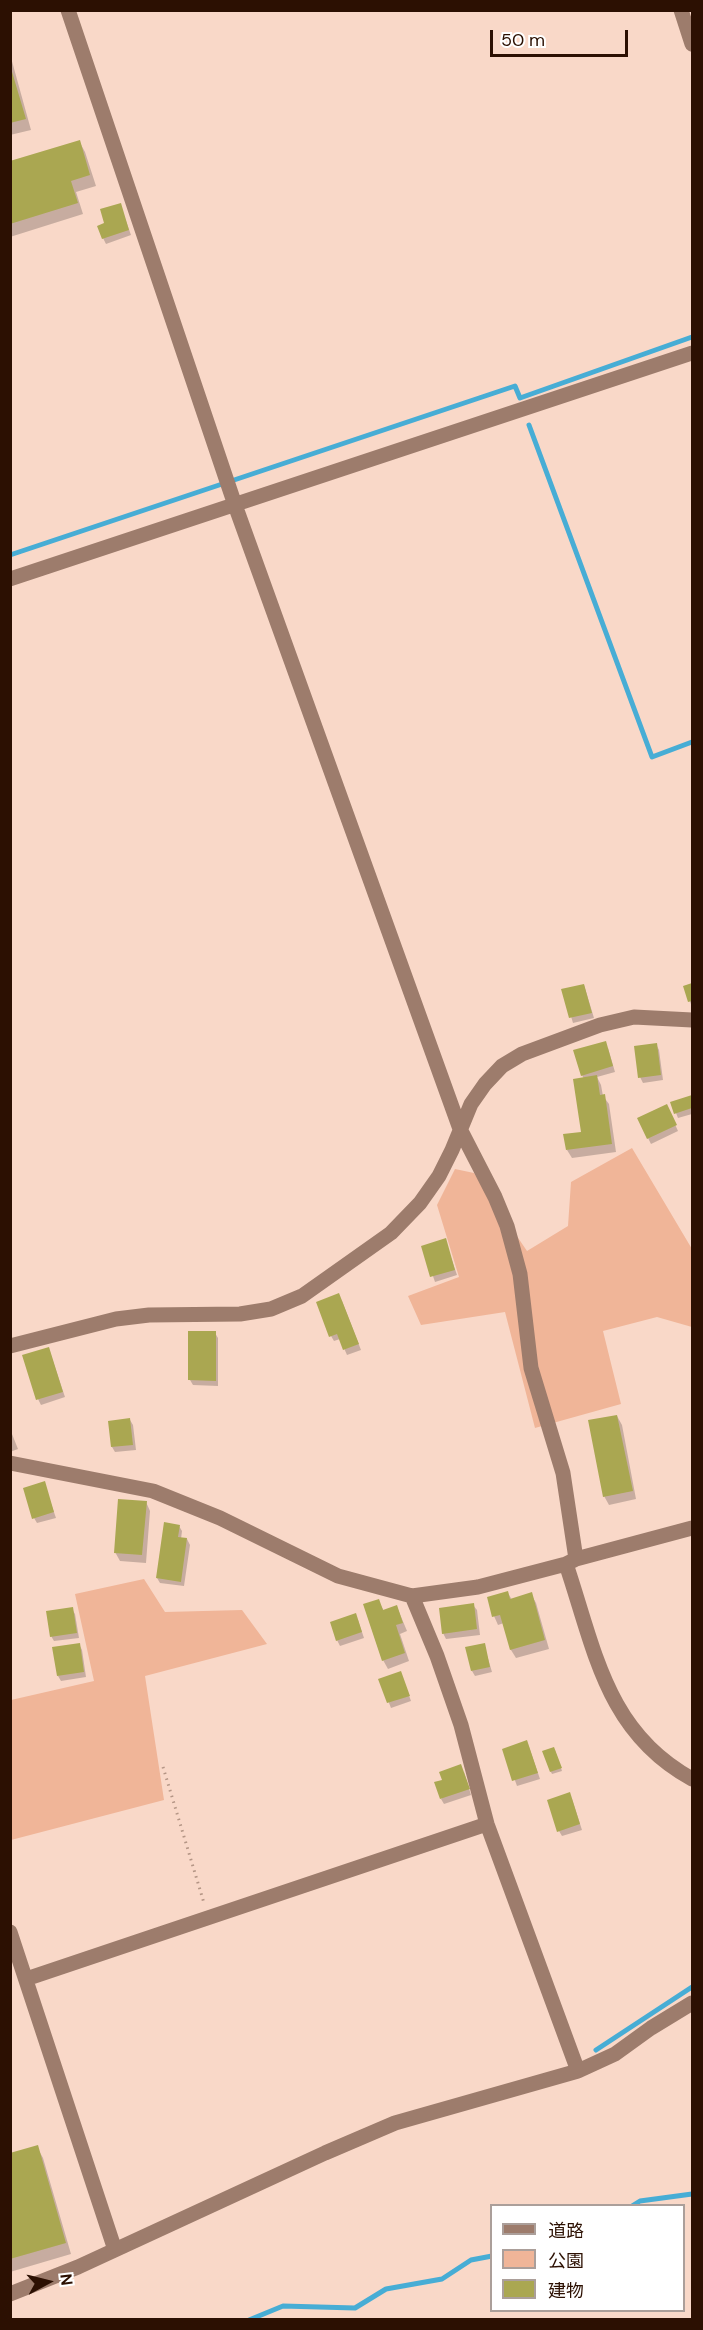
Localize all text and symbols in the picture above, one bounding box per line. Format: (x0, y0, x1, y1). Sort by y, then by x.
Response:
scale bar (493, 18, 631, 56)
text: 50 m (501, 28, 545, 52)
legend (490, 2204, 685, 2312)
text: 道路 (548, 2219, 584, 2243)
text: 公園 (548, 2249, 584, 2273)
north arrow (18, 2252, 78, 2312)
text: N (55, 2273, 77, 2287)
text: 建物 (548, 2279, 584, 2303)

